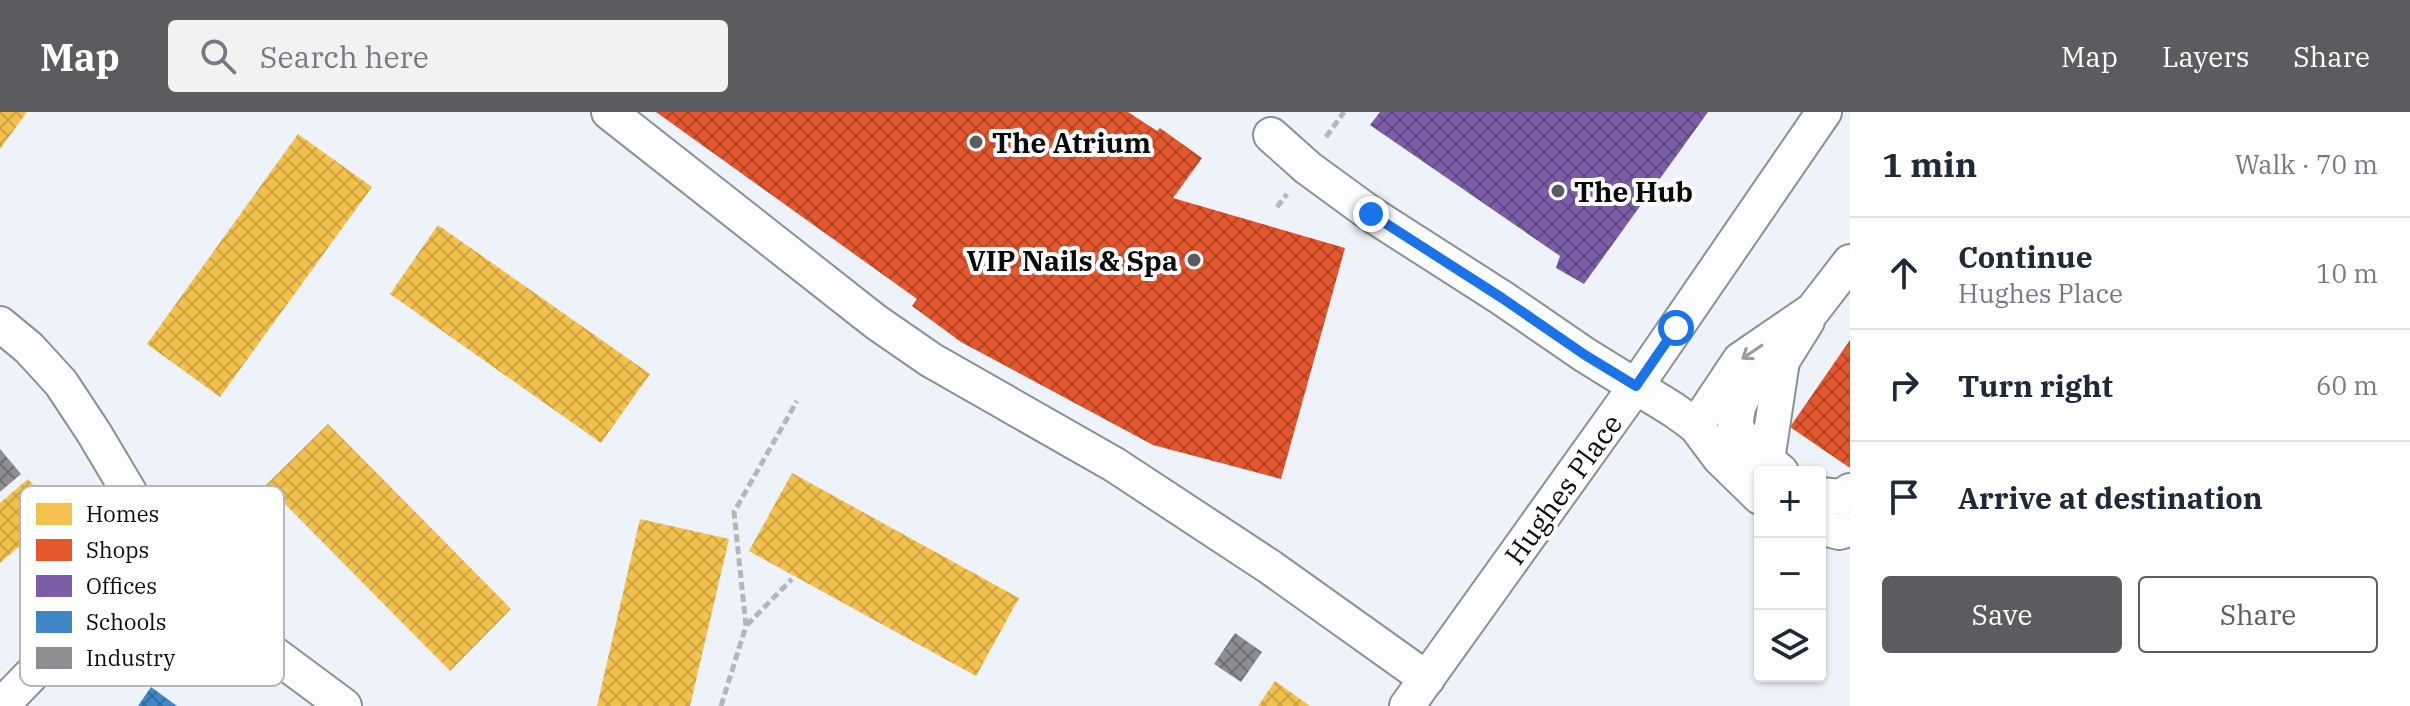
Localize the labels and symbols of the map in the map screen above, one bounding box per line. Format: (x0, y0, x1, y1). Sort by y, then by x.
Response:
place label: The Atrium (992, 124, 1151, 161)
marker: The Atrium (967, 133, 985, 151)
place label: The Hub (1574, 173, 1693, 210)
marker: The Hub (1549, 182, 1567, 200)
route end (1353, 196, 1389, 232)
place label: VIP Nails & Spa (966, 242, 1178, 279)
marker: VIP Nails & Spa (1185, 251, 1203, 269)
route start (1658, 310, 1694, 346)
one-way arrow (1742, 343, 1764, 360)
street label: Hughes Place (1496, 406, 1630, 572)
legend (20, 486, 284, 686)
text: Homes (86, 499, 159, 528)
text: Shops (86, 535, 149, 564)
text: Offices (86, 571, 157, 600)
text: Schools (86, 607, 166, 636)
text: Industry (86, 643, 175, 672)

